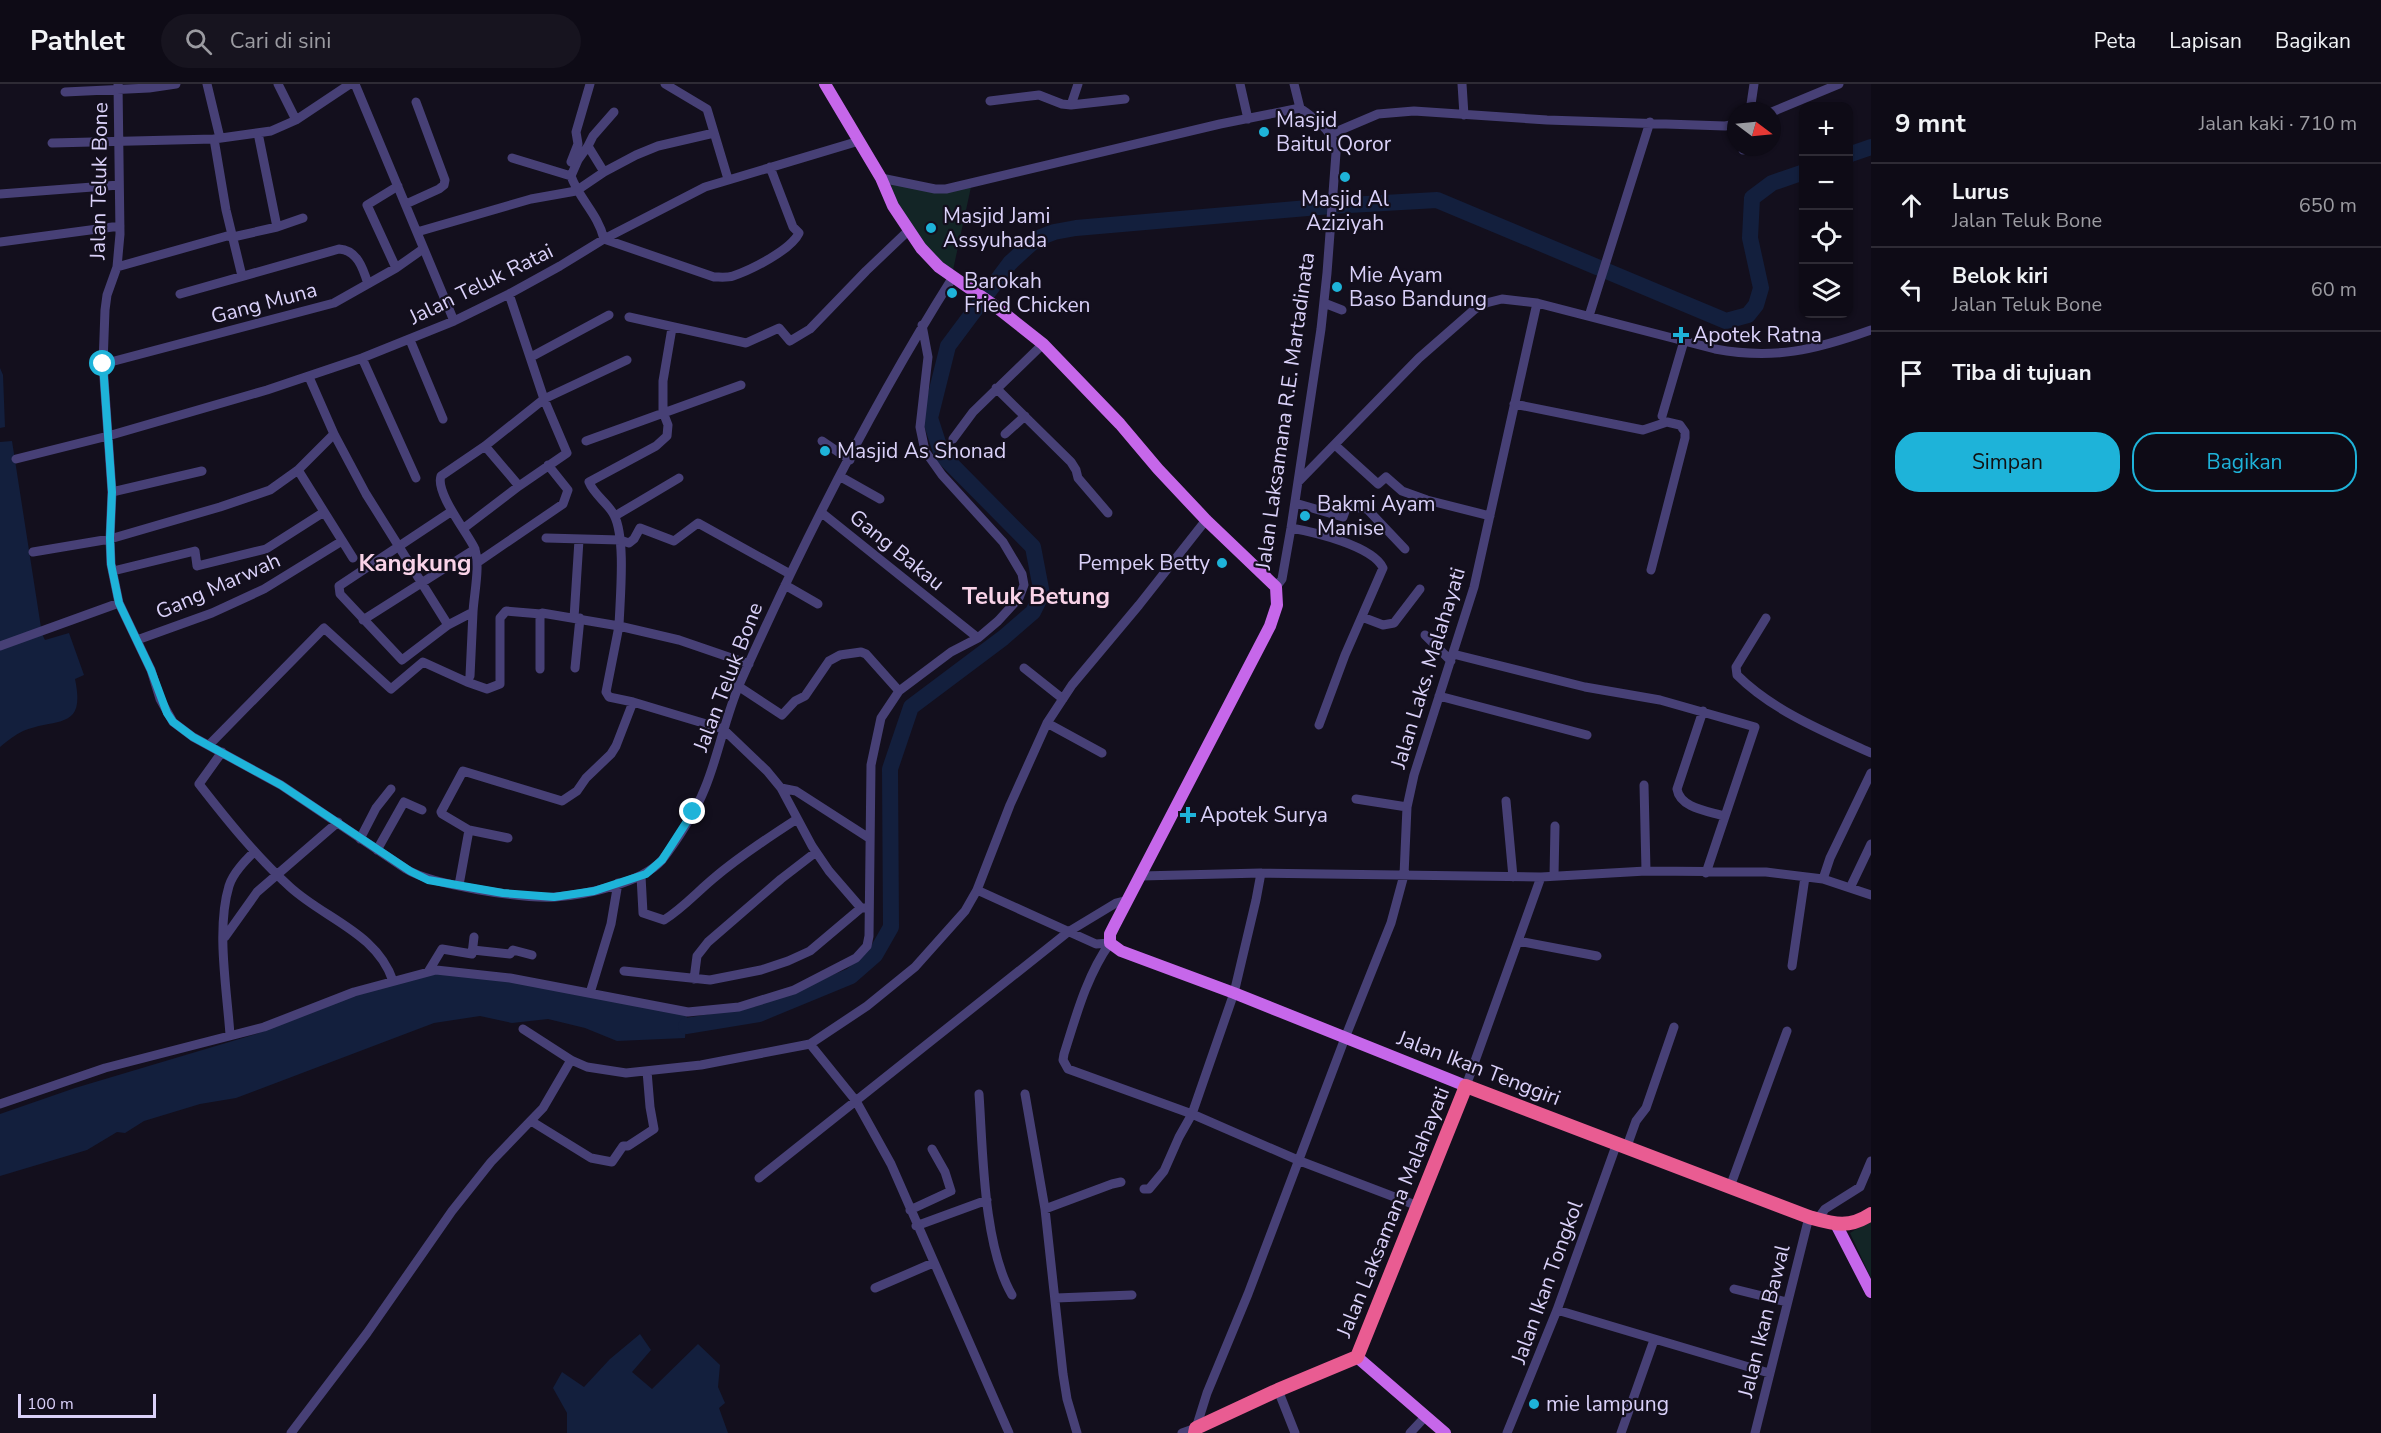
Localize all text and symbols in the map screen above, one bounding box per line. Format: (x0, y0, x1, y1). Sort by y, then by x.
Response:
search box (161, 14, 581, 68)
text: Pathlet (30, 22, 125, 60)
icon: search (182, 25, 215, 58)
text: Cari di sini (230, 26, 331, 56)
text: Peta (2094, 27, 2136, 55)
text: Lapisan (2169, 27, 2242, 55)
text: Bagikan (2275, 27, 2351, 55)
street label: Jalan Teluk Bone (84, 102, 114, 261)
north arrow (1727, 102, 1781, 156)
map controls (1799, 102, 1853, 318)
button: + (1799, 102, 1853, 156)
place label: Masjid Baitul Qoror (1276, 106, 1392, 158)
text: 9 mnt (1895, 106, 1966, 141)
text: Jalan kaki · 710 m (2199, 110, 2357, 137)
marker: Masjid Baitul Qoror (1257, 125, 1271, 139)
button: − (1799, 156, 1853, 210)
marker: Masjid Al Aziziyah (1338, 170, 1352, 184)
text: Lurus (1952, 177, 2009, 207)
place label: Masjid Al Aziziyah (1301, 185, 1390, 237)
icon: ahead (1895, 189, 1928, 222)
text: 650 m (2299, 192, 2357, 219)
place label: Masjid Jami Assyuhada (943, 202, 1050, 254)
text: Jalan Teluk Bone (1952, 207, 2102, 234)
button: locate (1799, 210, 1853, 264)
marker: Masjid Jami Assyuhada (924, 221, 938, 235)
street label: Jalan Teluk Ratai (403, 237, 558, 331)
street label: Jalan Laksamana R.E. Martadinata (1249, 251, 1321, 572)
place label: Mie Ayam Baso Bandung (1349, 261, 1487, 313)
text: Belok kiri (1952, 261, 2048, 291)
button: layers (1799, 264, 1853, 318)
place label: Barokah Fried Chicken (964, 267, 1091, 319)
icon: left (1895, 273, 1928, 306)
street label: Gang Muna (208, 275, 320, 331)
text: 60 m (2311, 276, 2357, 303)
marker: Mie Ayam Baso Bandung (1330, 280, 1344, 294)
marker: Barokah Fried Chicken (945, 286, 959, 300)
text: Jalan Teluk Bone (1952, 291, 2102, 318)
place label: Apotek Ratna (1693, 321, 1822, 349)
marker: Apotek Ratna (1674, 328, 1688, 342)
route start (89, 350, 115, 376)
icon: arrive (1895, 357, 1928, 390)
text: Tiba di tujuan (1952, 358, 2092, 388)
button: Simpan (1895, 432, 2120, 492)
button: Bagikan (2132, 432, 2357, 492)
place label: Masjid As Shonad (837, 437, 1006, 465)
marker: Masjid As Shonad (818, 444, 832, 458)
place label: Bakmi Ayam Manise (1317, 490, 1436, 542)
street label: Gang Bakau (844, 503, 950, 597)
marker: Bakmi Ayam Manise (1298, 509, 1312, 523)
street label: Gang Marwah (151, 546, 285, 626)
district label: Kangkung (359, 547, 471, 579)
place label: Pempek Betty (1078, 549, 1210, 577)
marker: Pempek Betty (1215, 556, 1229, 570)
street label: Jalan Laks. Malahayati (1384, 564, 1472, 773)
district label: Teluk Betung (962, 580, 1110, 612)
street label: Jalan Teluk Bone (686, 598, 769, 757)
route end (679, 798, 705, 824)
place label: Apotek Surya (1200, 801, 1328, 829)
marker: Apotek Surya (1181, 808, 1195, 822)
street label: Jalan Ikan Tenggiri (1392, 1024, 1565, 1112)
street label: Jalan Laksamana Malahayati (1330, 1083, 1456, 1342)
street label: Jalan Ikan Tongkol (1504, 1196, 1590, 1368)
street label: Jalan Ikan Bawal (1731, 1241, 1797, 1401)
place label: mie lampung (1546, 1390, 1669, 1418)
scale bar (18, 1391, 156, 1418)
text: 100 m (27, 1393, 74, 1415)
marker: mie lampung (1527, 1397, 1541, 1411)

